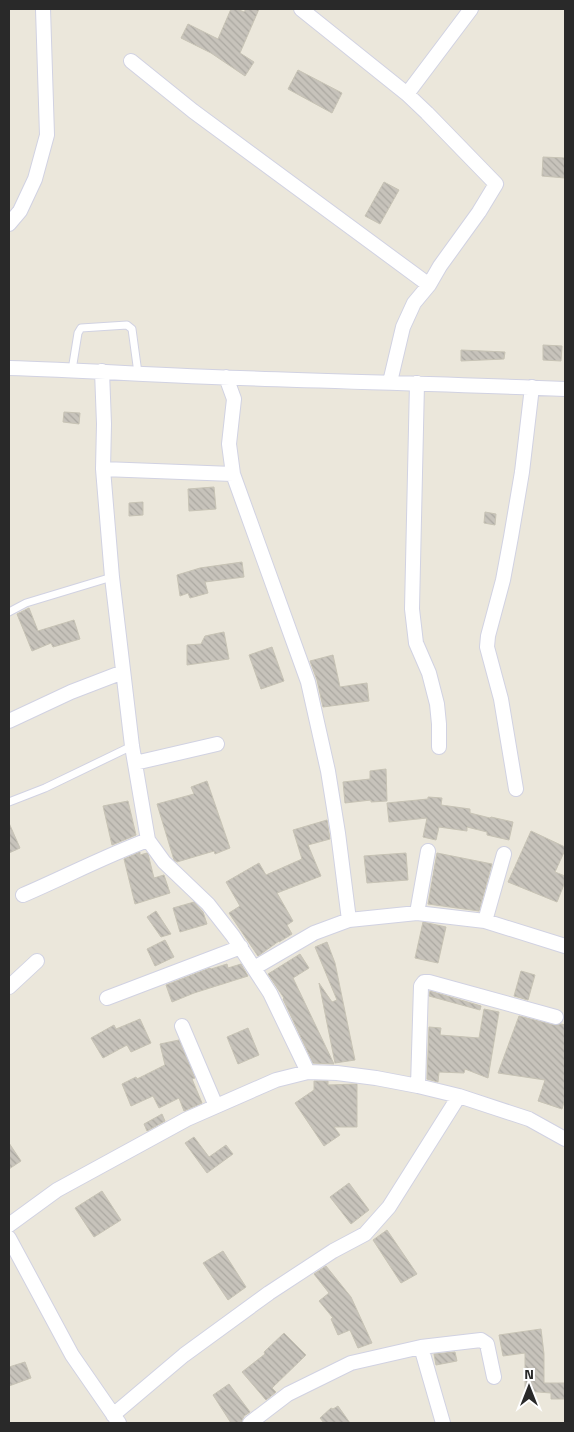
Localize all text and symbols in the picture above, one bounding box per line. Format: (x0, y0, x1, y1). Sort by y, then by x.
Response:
north arrow (504, 1362, 554, 1412)
text: N (524, 1363, 534, 1384)

